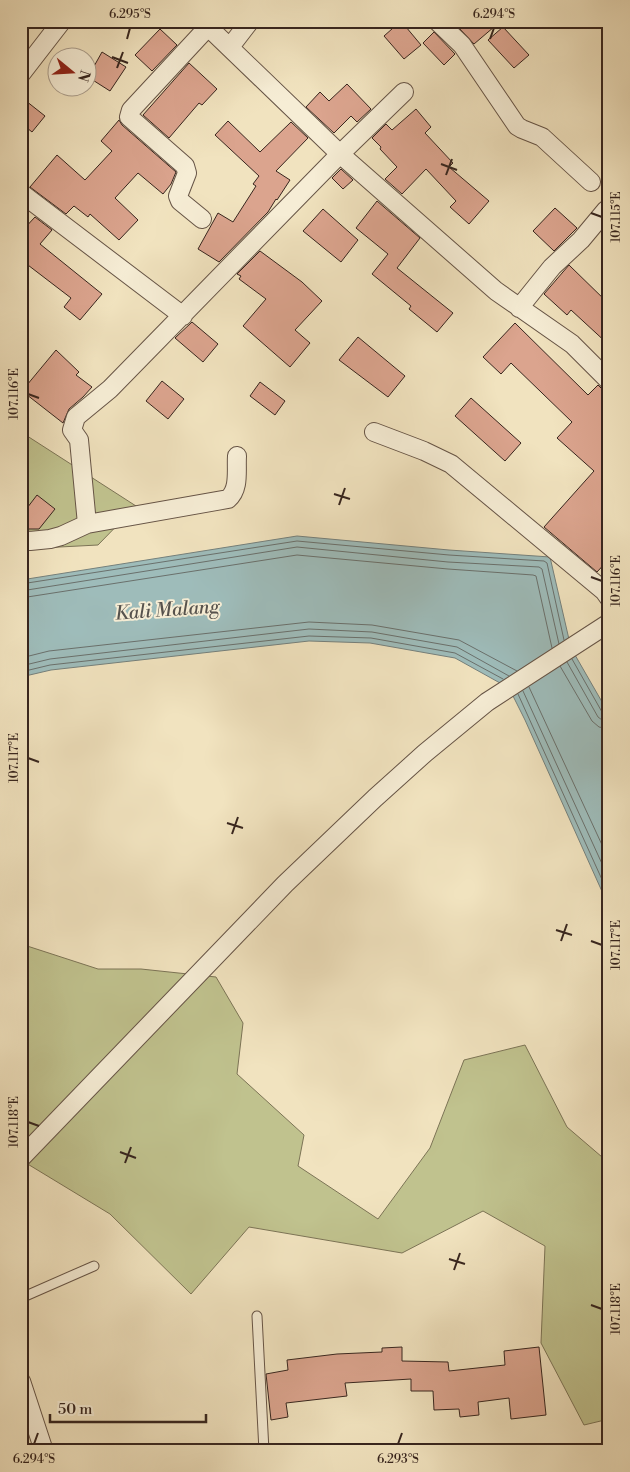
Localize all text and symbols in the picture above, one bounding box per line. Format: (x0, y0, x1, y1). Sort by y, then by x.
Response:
text: 6.295°S (109, 7, 151, 22)
text: 6.294°S (473, 7, 515, 22)
north arrow (48, 48, 98, 98)
text: N (73, 68, 94, 84)
text: 107.115°E (609, 191, 624, 243)
text: 107.116°E (7, 368, 22, 420)
text: 107.116°E (609, 555, 624, 607)
water label: Kali Malang (114, 594, 221, 626)
text: 107.117°E (7, 733, 22, 783)
text: 107.117°E (609, 920, 624, 970)
text: 107.118°E (7, 1096, 22, 1148)
text: 107.118°E (609, 1283, 624, 1335)
scale bar (50, 1392, 206, 1424)
text: 50 m (58, 1400, 92, 1419)
text: 6.294°S (13, 1452, 55, 1467)
text: 6.293°S (377, 1452, 419, 1467)

